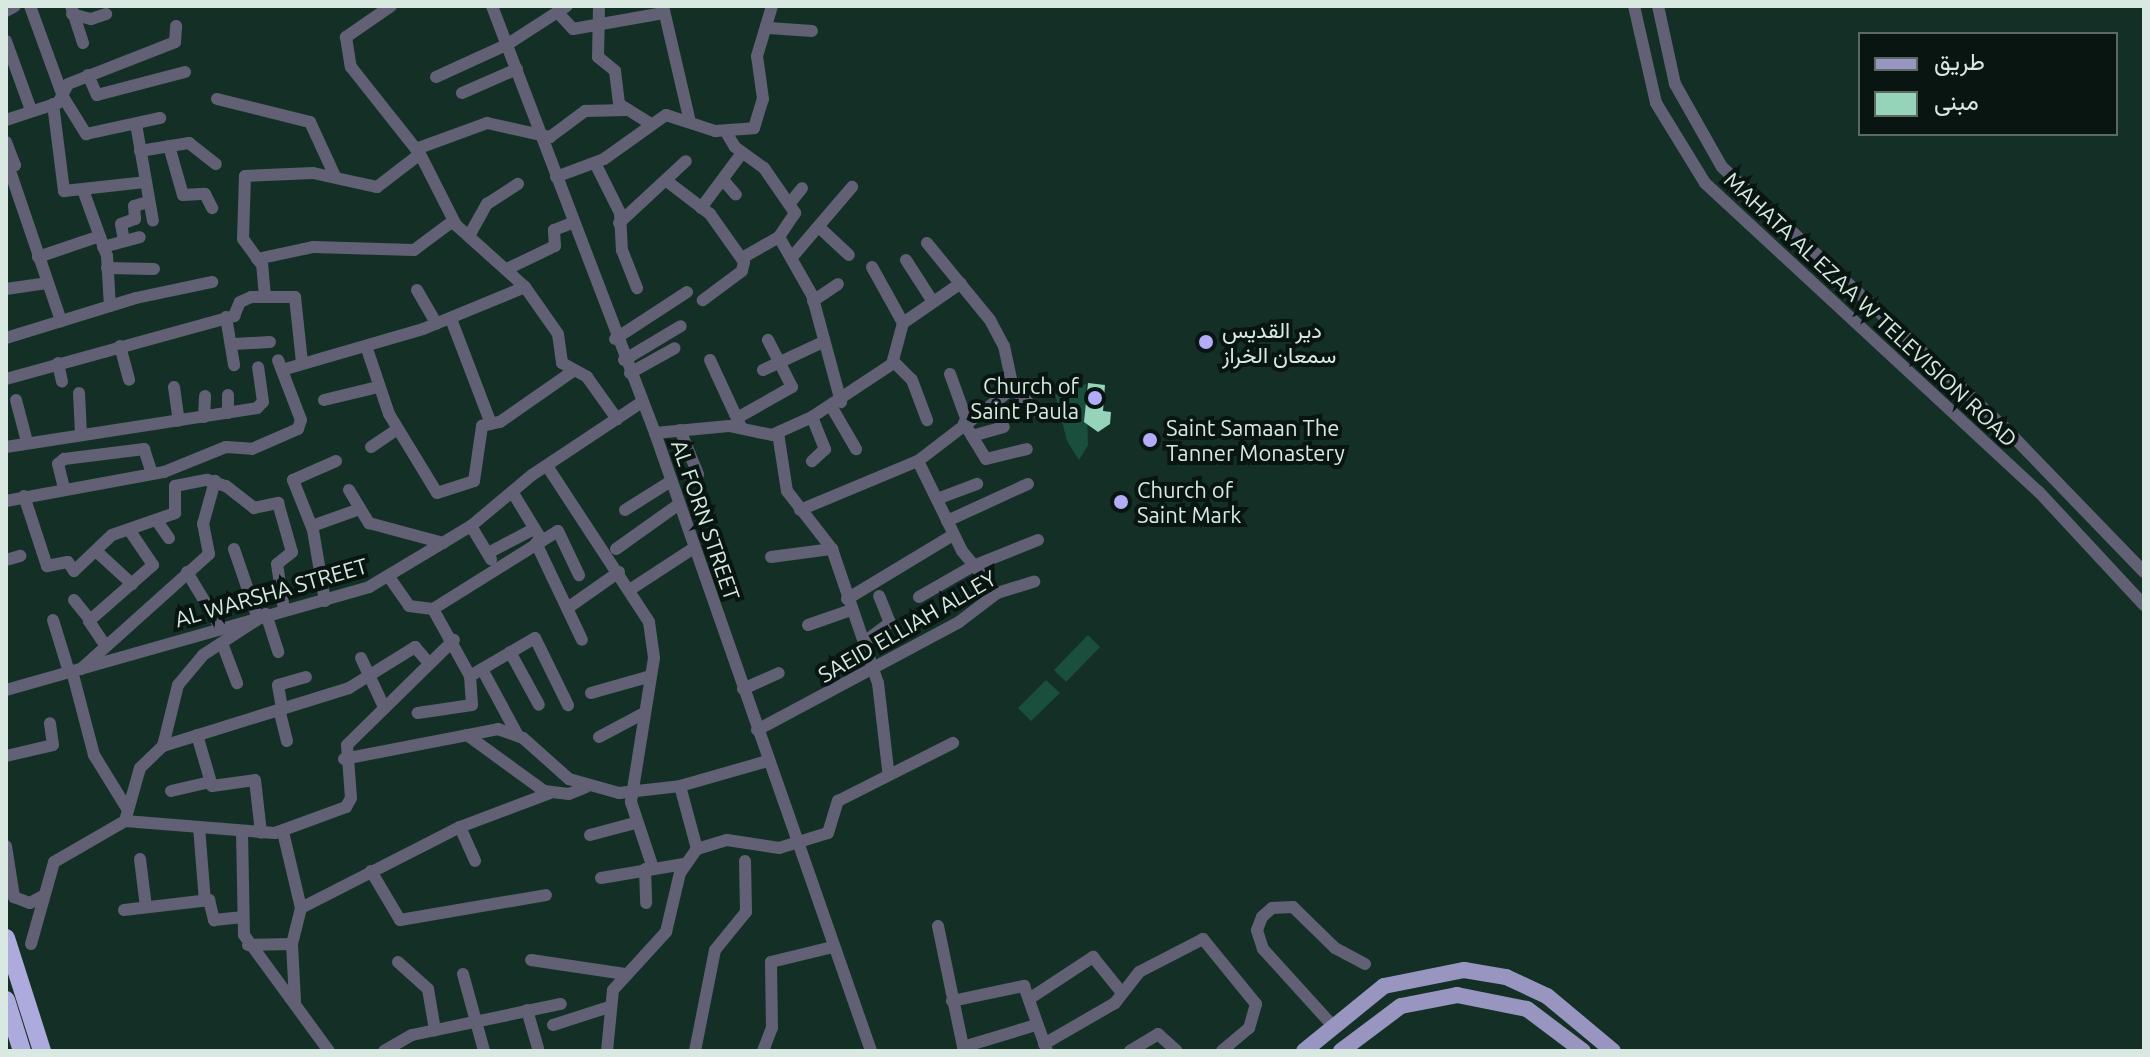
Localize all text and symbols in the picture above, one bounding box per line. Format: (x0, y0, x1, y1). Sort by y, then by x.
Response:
legend (1858, 32, 2118, 136)
text: طريق (1934, 48, 1985, 75)
text: مبنى (1934, 88, 1979, 115)
street label: MAHATA AL EZAA W TELEVISION ROAD (1719, 166, 2023, 452)
place label: دير القديس سمعان الخراز (1222, 316, 1336, 368)
marker: دير القديس سمعان الخراز (1197, 333, 1215, 351)
place label: Church of Saint Paula (971, 372, 1079, 424)
marker: Church of Saint Paula (1086, 389, 1104, 407)
place label: Saint Samaan The Tanner Monastery (1166, 414, 1345, 466)
marker: Saint Samaan The Tanner Monastery (1141, 431, 1159, 449)
street label: AL FORN STREET (666, 436, 746, 604)
place label: Church of Saint Mark (1137, 476, 1241, 528)
marker: Church of Saint Mark (1112, 493, 1130, 511)
street label: AL WARSHA STREET (172, 552, 370, 632)
street label: SAEID ELLIAH ALLEY (813, 564, 1001, 688)

